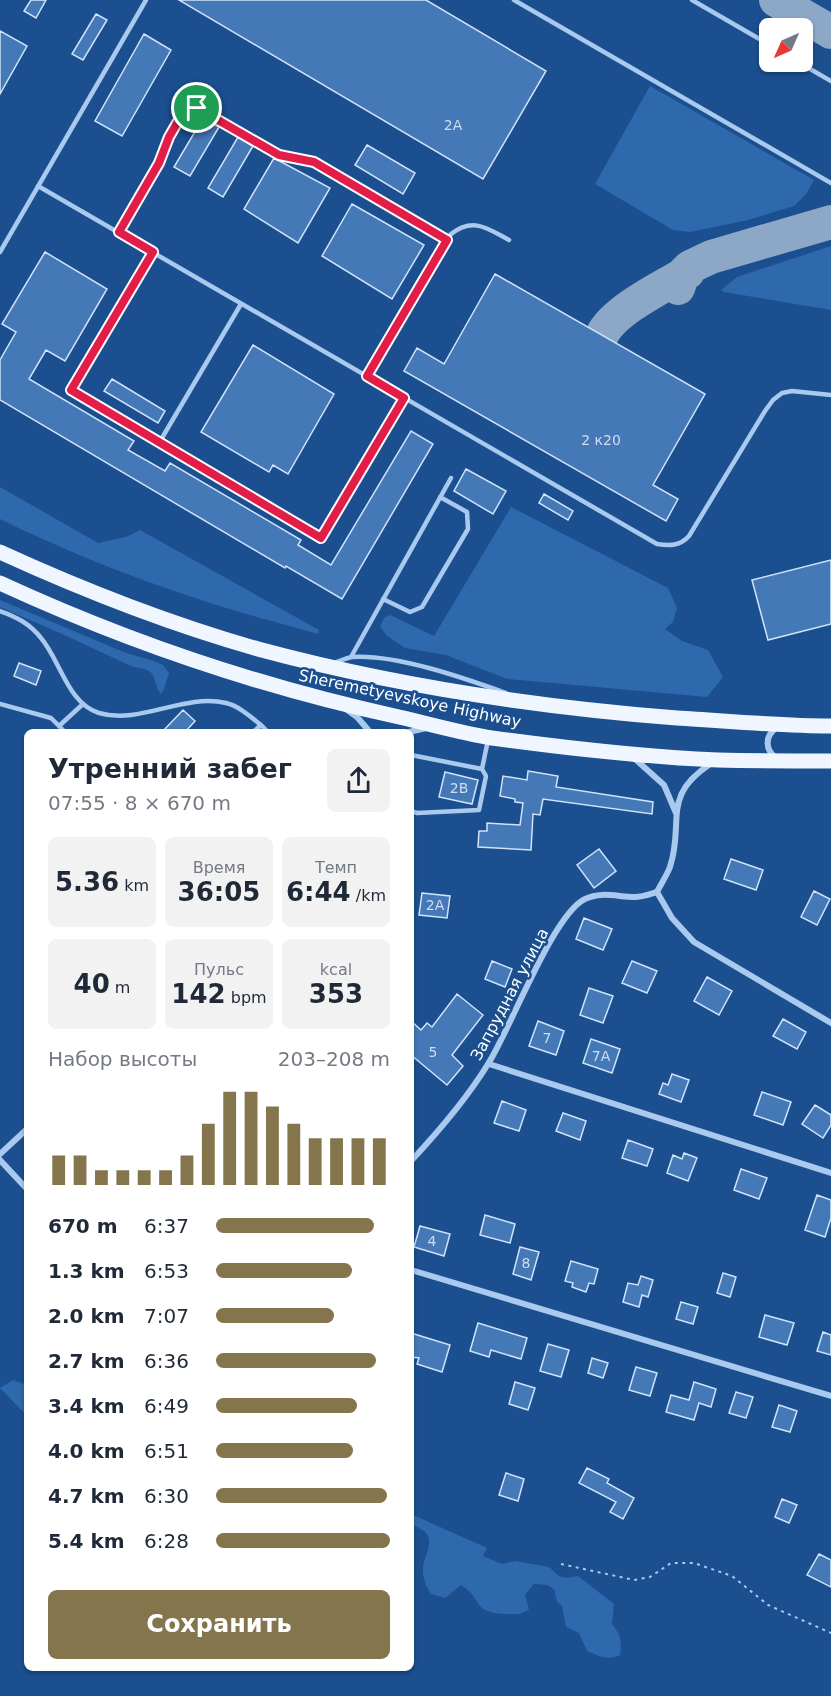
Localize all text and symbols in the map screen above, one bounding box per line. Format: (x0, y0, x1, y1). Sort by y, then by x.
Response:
north arrow (759, 18, 813, 72)
map controls (759, 18, 813, 72)
pin (171, 82, 222, 133)
icon: arrive (180, 91, 213, 124)
house number: 2А (444, 117, 463, 133)
house number: 2 к20 (581, 432, 621, 448)
street label: Sheremetyevskoye Highway (297, 666, 523, 731)
button: share (327, 749, 390, 812)
text: Утренний забег (48, 753, 292, 784)
house number: 2В (450, 780, 468, 796)
text: 07:55 · 8 × 670 m (48, 791, 231, 815)
text: Время (193, 858, 245, 877)
text: Темп (315, 858, 357, 877)
text: 5.36 (55, 867, 119, 897)
text: km (119, 876, 149, 895)
text: 36:05 (178, 877, 260, 907)
text: 6:44 (286, 877, 351, 907)
text: /km (351, 886, 386, 905)
house number: 2А (426, 897, 445, 913)
street label: Запрудная улица (467, 925, 552, 1064)
text: Пульс (194, 960, 244, 979)
text: kcal (320, 960, 352, 979)
text: 40 (74, 969, 110, 999)
text: m (110, 978, 130, 997)
text: 142 (171, 979, 226, 1009)
text: 353 (309, 979, 363, 1009)
text: bpm (226, 988, 267, 1007)
house number: 7 (543, 1030, 551, 1046)
house number: 5 (429, 1044, 437, 1060)
text: Набор высоты (48, 1047, 197, 1071)
text: 203–208 m (278, 1047, 390, 1071)
house number: 7А (592, 1048, 611, 1064)
text: 670 m (48, 1214, 118, 1238)
text: 6:37 (144, 1214, 189, 1238)
house number: 4 (428, 1233, 437, 1249)
house number: 8 (522, 1255, 530, 1271)
text: 1.3 km (48, 1259, 125, 1283)
text: 6:53 (144, 1259, 189, 1283)
text: 2.0 km (48, 1304, 125, 1328)
text: 7:07 (144, 1304, 189, 1328)
text: 2.7 km (48, 1349, 125, 1373)
text: 6:36 (144, 1349, 189, 1373)
text: 3.4 km (48, 1394, 125, 1418)
text: 6:49 (144, 1394, 189, 1418)
text: 4.0 km (48, 1439, 125, 1463)
text: 6:51 (144, 1439, 189, 1463)
text: 4.7 km (48, 1484, 125, 1508)
text: 6:30 (144, 1484, 189, 1508)
text: 5.4 km (48, 1529, 125, 1553)
text: 6:28 (144, 1529, 189, 1553)
button: Сохранить (48, 1590, 390, 1659)

